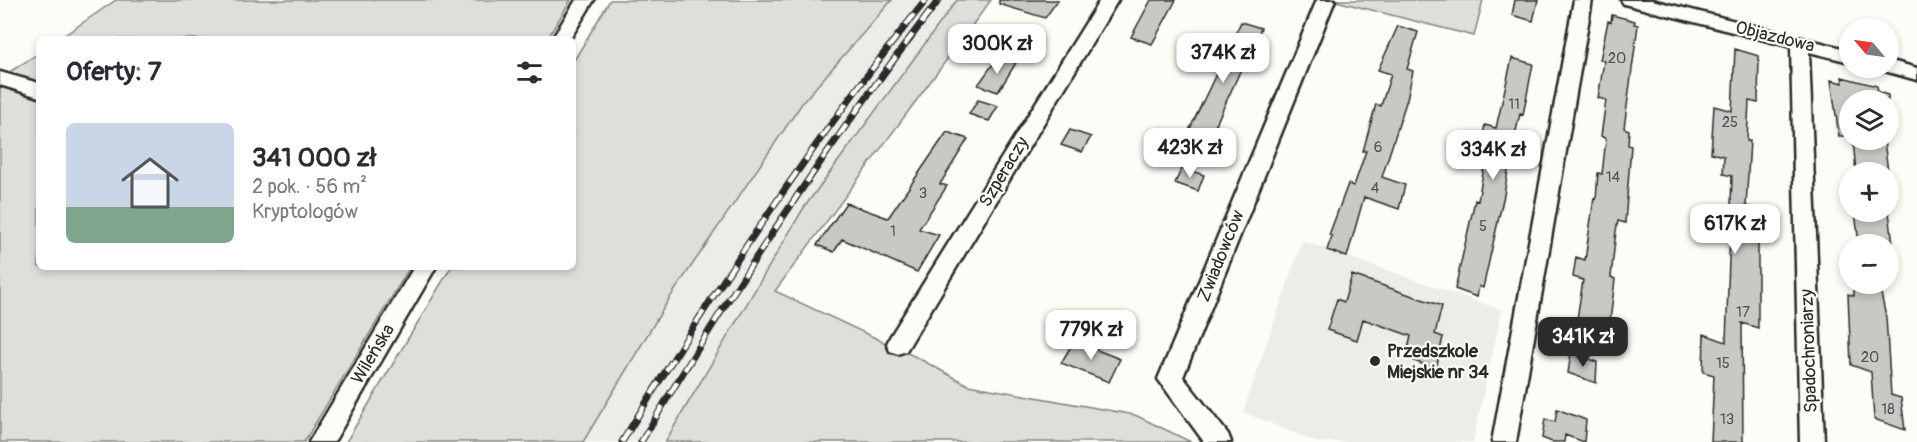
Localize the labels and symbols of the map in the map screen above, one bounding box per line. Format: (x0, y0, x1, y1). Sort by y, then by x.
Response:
street label: Objazdowa (1733, 16, 1817, 58)
north arrow (1839, 18, 1899, 78)
pin: 300K zł (942, 24, 1052, 75)
pin: 374K zł (1168, 33, 1278, 84)
house number: 20 (1608, 49, 1626, 68)
house number: 11 (1508, 95, 1520, 114)
house number: 25 (1722, 113, 1738, 132)
pin: 423K zł (1135, 128, 1245, 179)
pin: 334K zł (1438, 130, 1548, 181)
street label: Szperaczy (974, 132, 1034, 211)
house number: 6 (1374, 138, 1382, 157)
house number: 14 (1606, 168, 1621, 187)
house number: 4 (1371, 179, 1380, 198)
house number: 3 (919, 184, 927, 203)
pin: 617K zł (1680, 204, 1790, 255)
street label: Zwiadowców (1192, 207, 1250, 305)
house number: 5 (1479, 217, 1487, 236)
house number: 1 (890, 222, 896, 241)
street label: Spadochroniarzy (1795, 288, 1823, 413)
house number: 17 (1736, 303, 1750, 322)
pin: 779K zł (1036, 310, 1146, 361)
pin: 341K zł (1528, 317, 1638, 368)
street label: Wileńska (346, 320, 400, 388)
place label: Przedszkole Miejskie nr 34 (1387, 340, 1489, 384)
house number: 20 (1861, 348, 1879, 367)
marker: Przedszkole Miejskie nr 34 (1368, 354, 1382, 368)
house number: 15 (1716, 354, 1730, 373)
house number: 18 (1881, 400, 1895, 419)
house number: 13 (1720, 410, 1734, 429)

